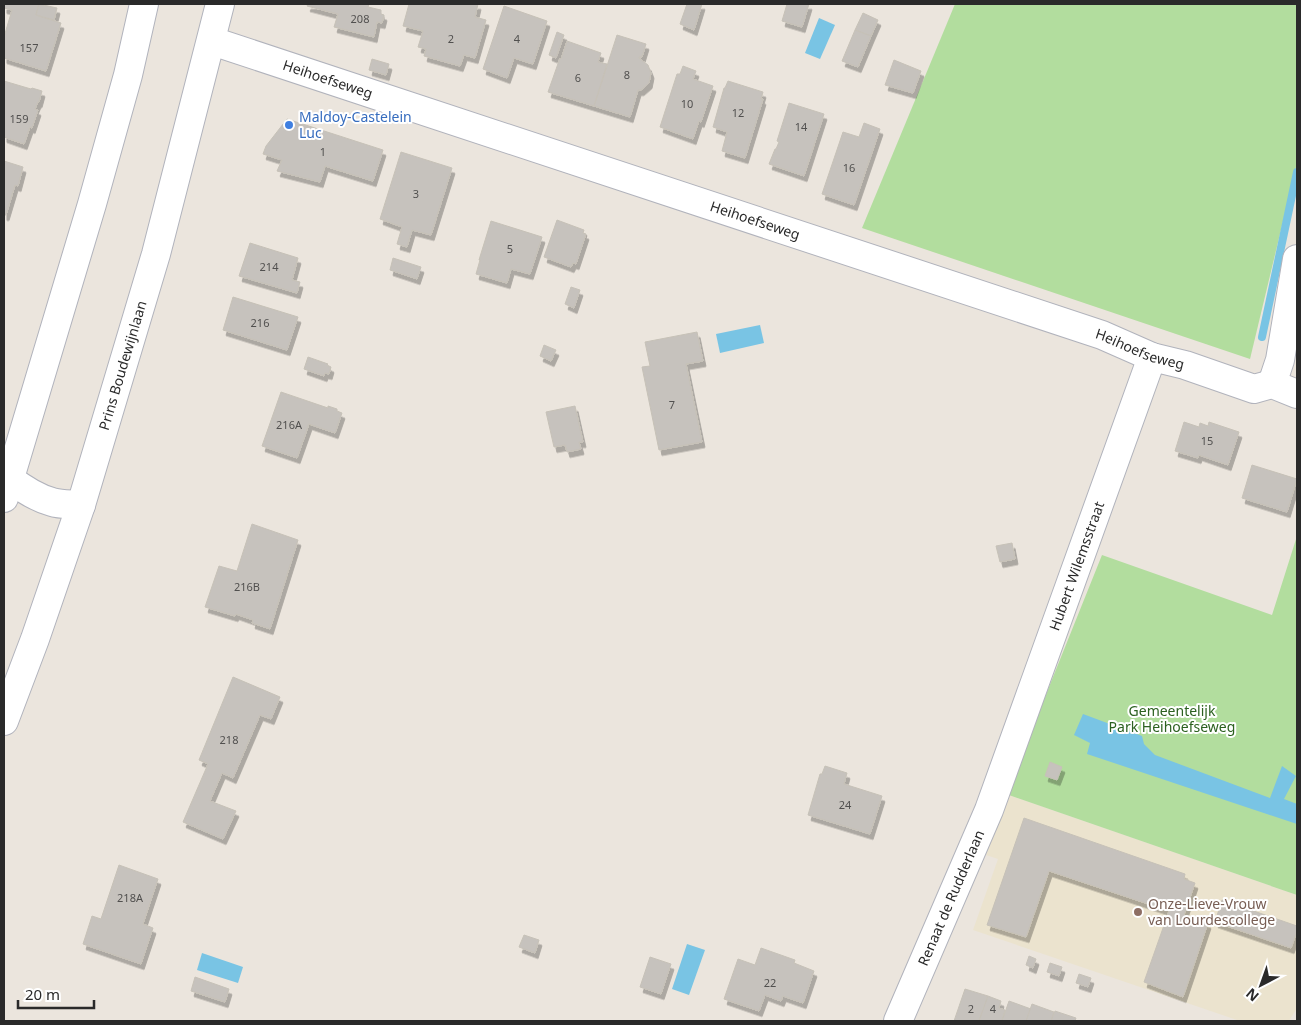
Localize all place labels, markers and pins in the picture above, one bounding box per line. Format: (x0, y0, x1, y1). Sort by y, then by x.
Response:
place label: Maldoy-Castelein Luc (299, 107, 412, 142)
marker: Maldoy-Castelein Luc (283, 119, 295, 131)
place label: Onze-Lieve-Vrouw van Lourdescollege (1148, 894, 1275, 929)
marker: Onze-Lieve-Vrouw van Lourdescollege (1132, 906, 1144, 918)

